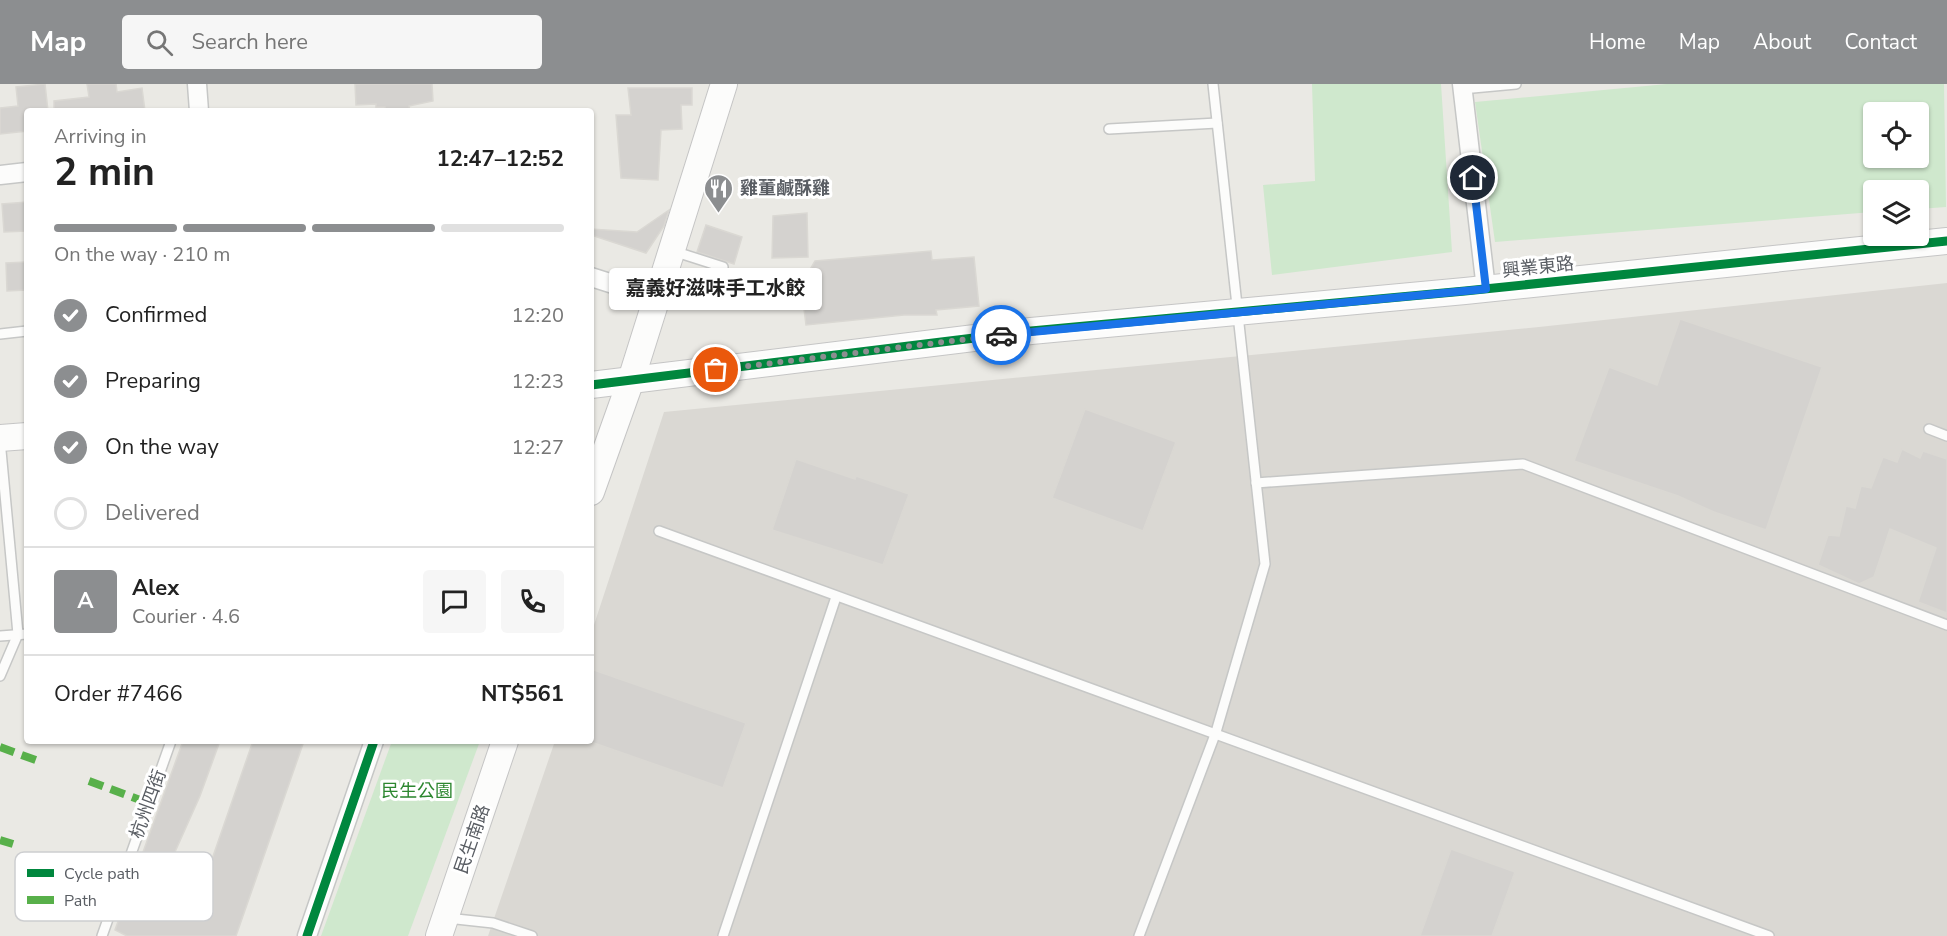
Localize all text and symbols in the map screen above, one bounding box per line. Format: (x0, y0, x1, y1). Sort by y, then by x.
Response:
search box (122, 15, 542, 69)
text: Map (30, 23, 86, 61)
icon: search (143, 26, 176, 59)
text: Search here (191, 27, 308, 57)
text: Home (1589, 28, 1646, 56)
text: Map (1679, 28, 1720, 56)
text: About (1753, 28, 1811, 56)
text: Contact (1844, 28, 1917, 56)
map controls (1863, 102, 1929, 246)
button: locate (1863, 102, 1929, 168)
text: Arriving in (54, 123, 147, 150)
text: 12:47–12:52 (436, 144, 564, 174)
text: 2 min (54, 146, 155, 199)
pin (1447, 152, 1498, 203)
icon: home (1456, 161, 1489, 194)
restaurant icon: 雞董鹹酥雞 (703, 172, 735, 214)
place label: 雞董鹹酥雞 (740, 176, 830, 200)
button: layers (1863, 180, 1929, 246)
text: On the way · 210 m (54, 241, 230, 268)
street label: 興業東路 (1501, 251, 1575, 283)
callout: 嘉義好滋味手工水餃 (610, 268, 822, 310)
text: 嘉義好滋味手工水餃 (626, 275, 806, 302)
icon: check (54, 299, 87, 332)
text: Confirmed (105, 300, 207, 330)
text: 12:20 (511, 302, 564, 329)
courier (971, 305, 1031, 365)
icon: car (985, 319, 1018, 352)
pin (690, 344, 741, 395)
icon: bag (699, 353, 732, 386)
icon: check (54, 365, 87, 398)
text: Preparing (105, 366, 201, 396)
text: 12:23 (511, 368, 564, 395)
icon: check (54, 431, 87, 464)
text: On the way (105, 432, 219, 462)
text: 12:27 (511, 434, 564, 461)
text: Delivered (105, 498, 200, 528)
button: chat (423, 570, 486, 633)
button: phone (501, 570, 564, 633)
text: Alex (132, 573, 179, 603)
text: A (77, 586, 94, 616)
text: Courier · 4.6 (132, 603, 240, 630)
text: Order #7466 (54, 679, 183, 709)
text: NT$561 (481, 679, 564, 709)
street label: 杭州四街 (124, 766, 172, 842)
park label: 民生公園 (381, 779, 453, 803)
street label: 民生南路 (449, 801, 495, 877)
legend (15, 852, 213, 921)
text: Cycle path (64, 863, 140, 885)
text: Path (64, 890, 97, 912)

